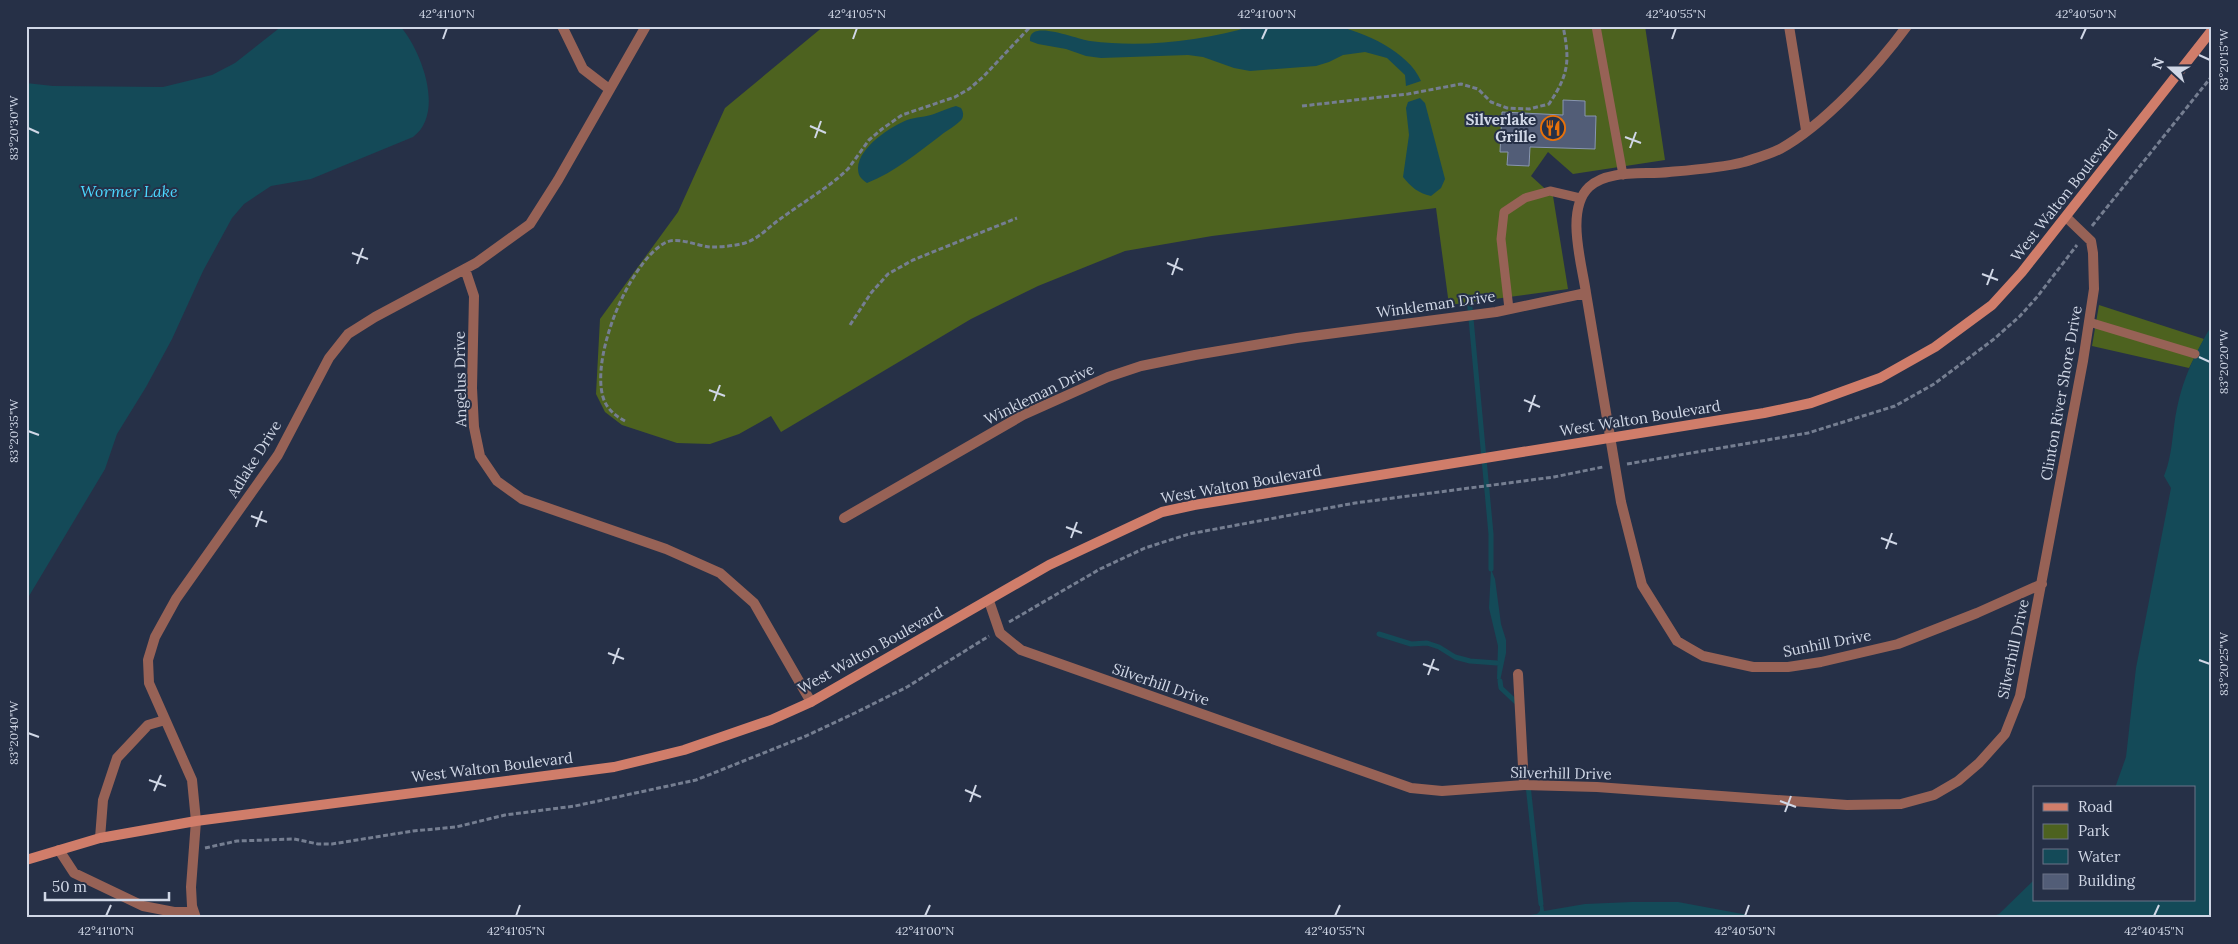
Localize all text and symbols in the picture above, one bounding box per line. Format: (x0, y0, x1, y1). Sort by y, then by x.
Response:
text: 42°41'10"N (419, 6, 475, 21)
text: 42°41'05"N (828, 6, 886, 21)
text: 42°41'00"N (1238, 6, 1297, 21)
text: 42°40'55"N (1646, 6, 1706, 21)
text: 42°40'50"N (2055, 6, 2117, 21)
text: 83°20'15"W (2216, 28, 2231, 91)
north arrow (2146, 42, 2196, 92)
text: N (2148, 55, 2168, 72)
text: 83°20'30"W (6, 94, 21, 160)
place label: Silverlake Grille (1466, 110, 1536, 146)
restaurant icon: Silverlake Grille (1540, 115, 1566, 141)
street label: West Walton Boulevard (2006, 125, 2122, 265)
water label: Wormer Lake (80, 181, 178, 201)
street label: Winkleman Drive (1375, 286, 1497, 322)
street label: Clinton River Shore Drive (2036, 304, 2086, 482)
text: 83°20'20"W (2216, 329, 2231, 394)
street label: Angelus Drive (450, 331, 470, 428)
street label: Winkleman Drive (981, 359, 1097, 429)
street label: West Walton Boulevard (1558, 396, 1722, 440)
text: 83°20'35"W (6, 398, 21, 463)
street label: Adlake Drive (222, 417, 285, 502)
street label: West Walton Boulevard (1159, 461, 1323, 507)
street label: Silverhill Drive (1993, 597, 2033, 701)
street label: West Walton Boulevard (794, 602, 946, 698)
street label: Sunhill Drive (1781, 625, 1873, 661)
text: 83°20'25"W (2216, 631, 2231, 696)
street label: Silverhill Drive (1110, 658, 1212, 710)
text: 83°20'40"W (6, 700, 21, 765)
street label: West Walton Boulevard (410, 748, 574, 786)
street label: Silverhill Drive (1510, 763, 1612, 783)
legend (2033, 786, 2196, 902)
text: Road (2078, 797, 2113, 816)
text: Park (2078, 821, 2109, 840)
text: Water (2078, 847, 2121, 866)
scale bar (45, 869, 169, 901)
text: Building (2078, 871, 2136, 890)
text: 50 m (52, 877, 87, 896)
text: 42°41'10"N (78, 923, 134, 938)
text: 42°41'05"N (487, 923, 545, 938)
text: 42°41'00"N (896, 923, 955, 938)
text: 42°40'55"N (1305, 923, 1365, 938)
text: 42°40'50"N (1714, 923, 1776, 938)
text: 42°40'45"N (2124, 923, 2184, 938)

